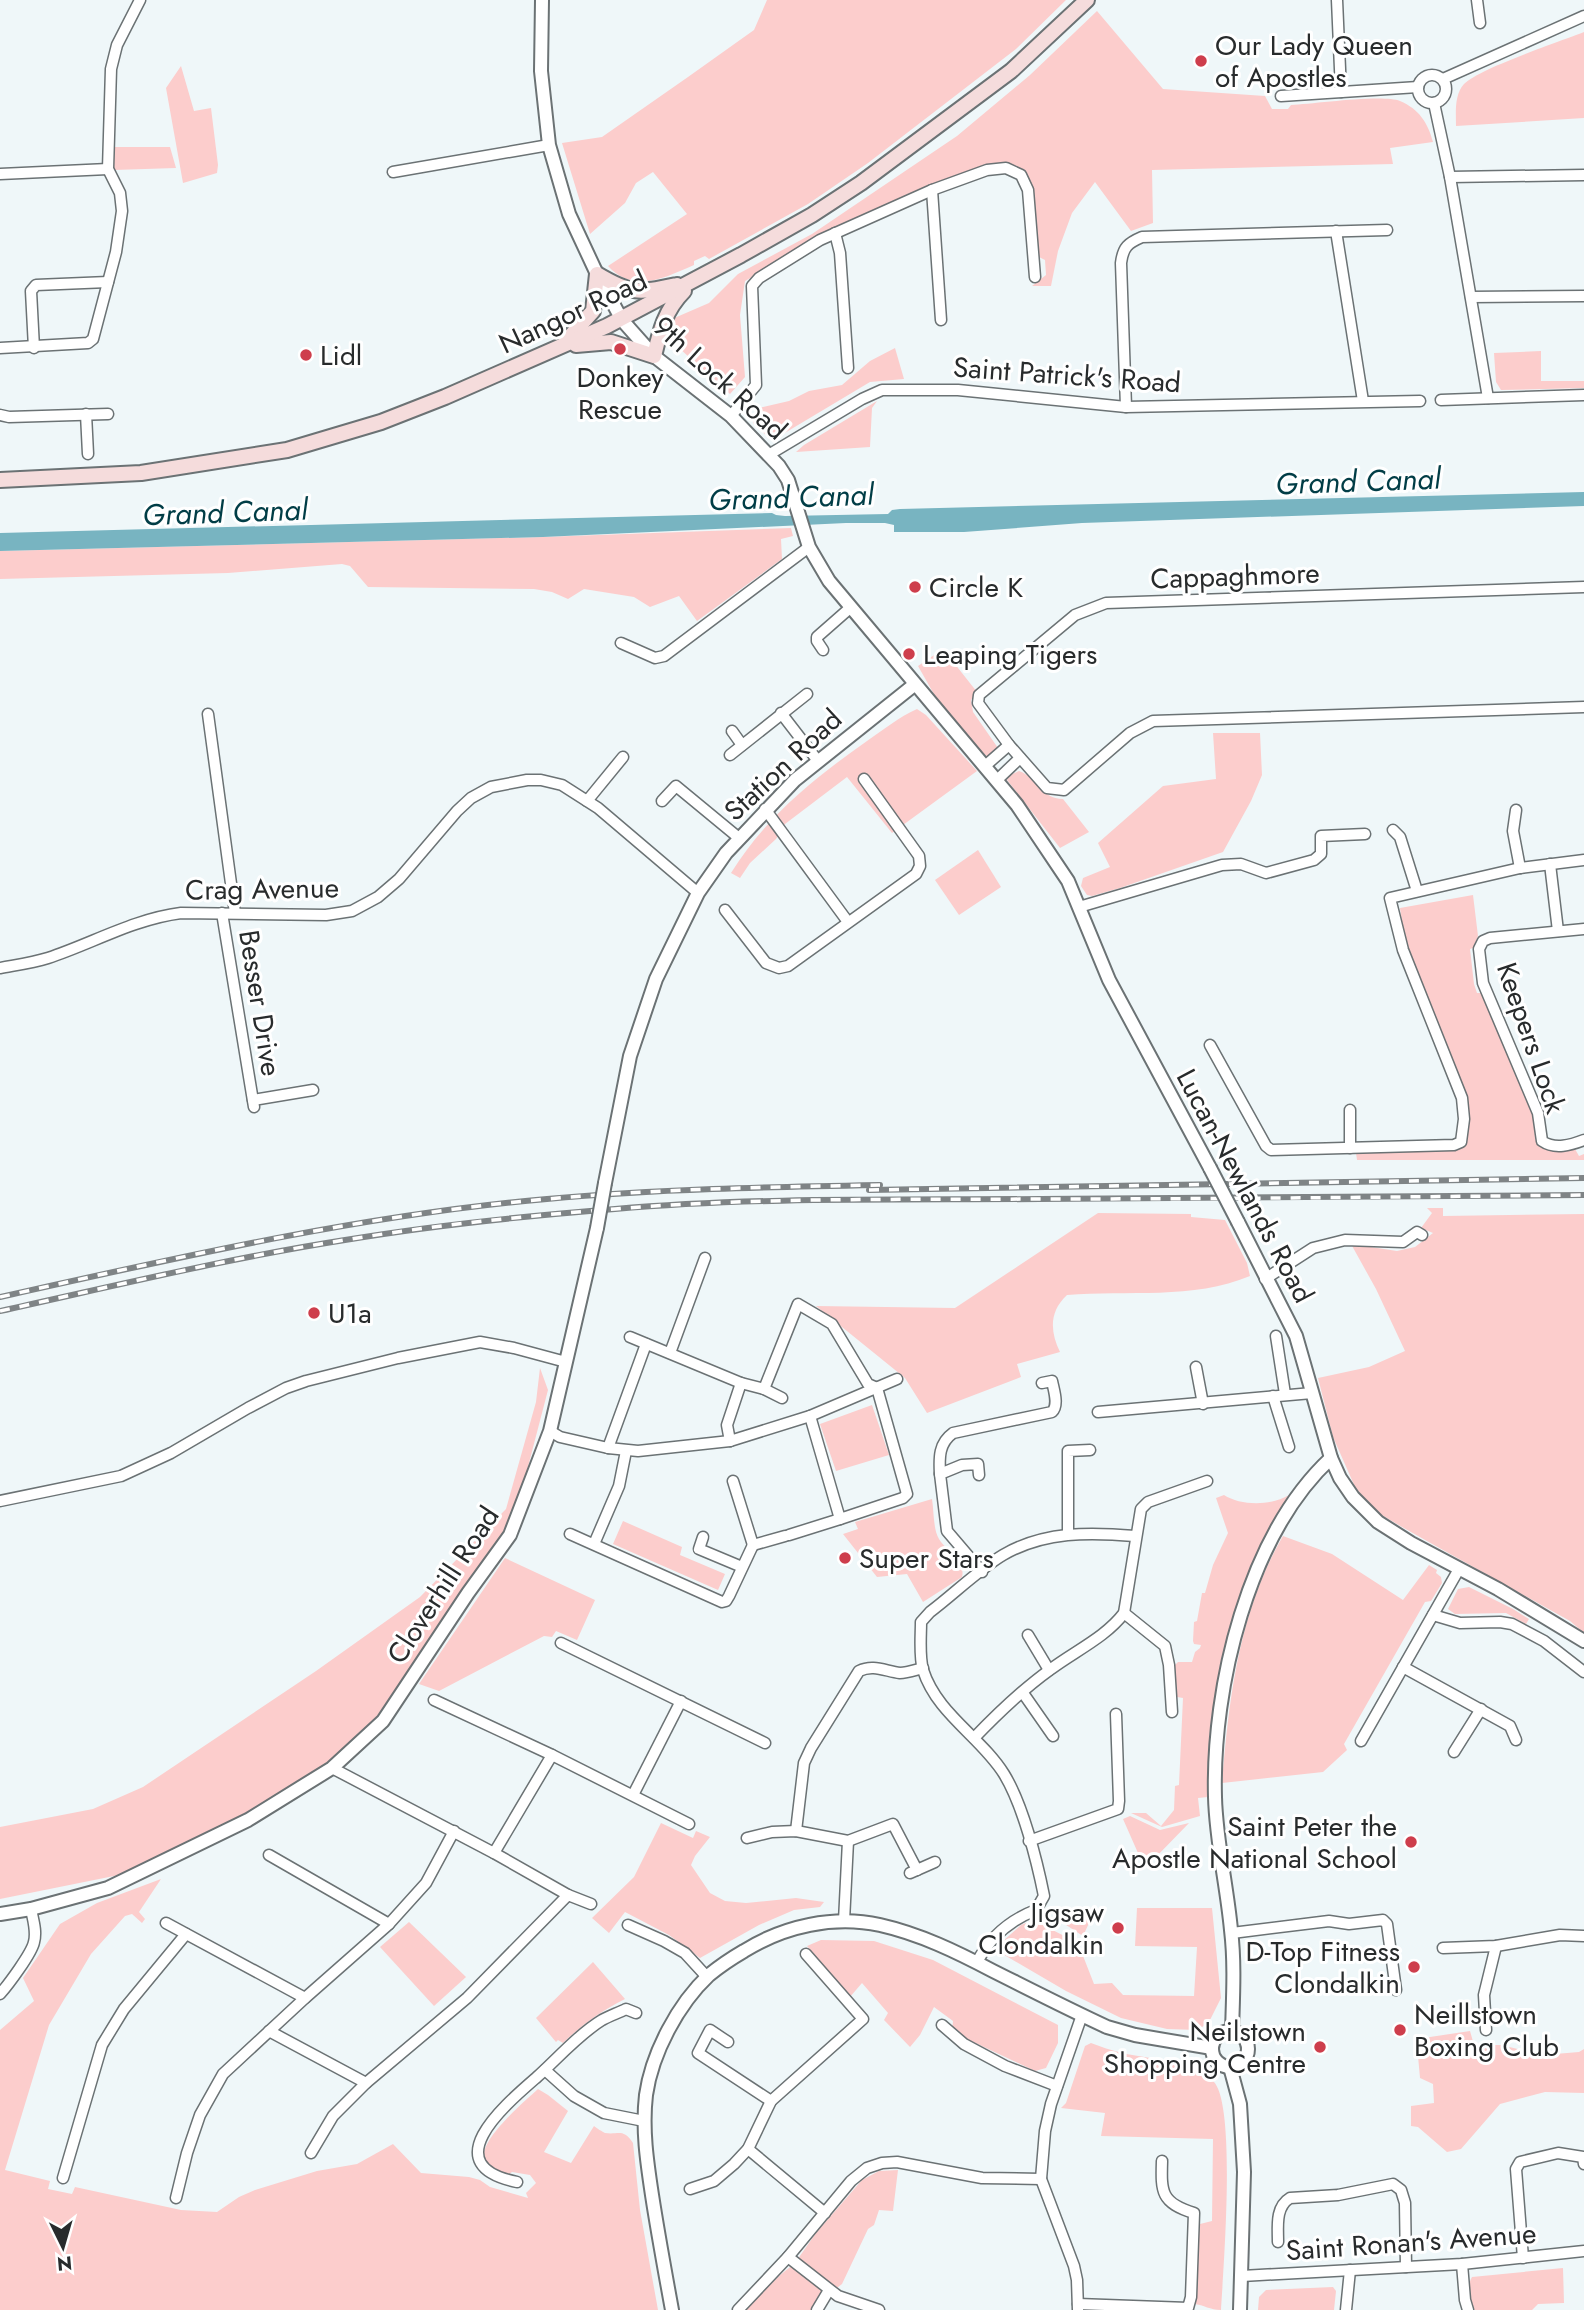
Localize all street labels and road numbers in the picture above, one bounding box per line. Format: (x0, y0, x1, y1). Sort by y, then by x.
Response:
street label: Nangor Road (492, 260, 654, 364)
street label: 9th Lock Road (644, 306, 796, 450)
street label: Saint Patrick's Road (952, 347, 1182, 403)
street label: Cappaghmore (1150, 553, 1320, 599)
street label: Station Road (715, 699, 851, 831)
street label: Crag Avenue (185, 867, 339, 911)
street label: Besser Drive (228, 927, 292, 1079)
street label: Keepers Lock (1486, 957, 1576, 1120)
street label: Lucan-Newlands Road (1166, 1062, 1324, 1310)
street label: Cloverhill Road (377, 1498, 509, 1672)
street label: Saint Ronan's Avenue (1284, 2213, 1538, 2271)

